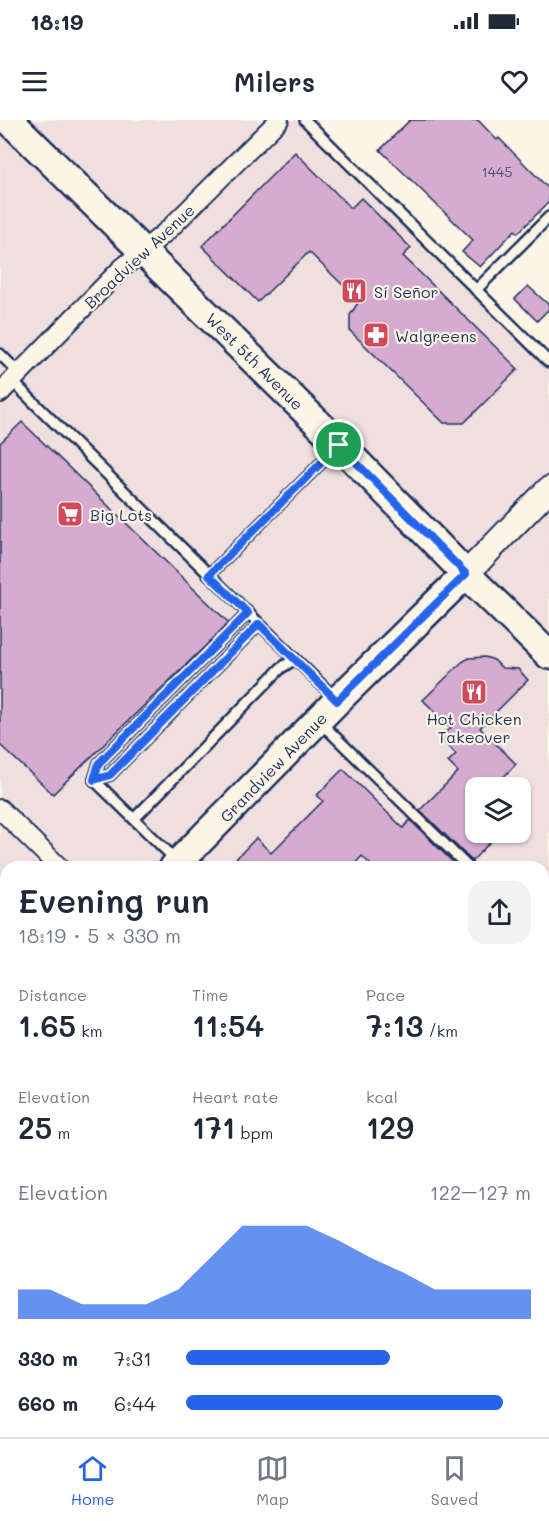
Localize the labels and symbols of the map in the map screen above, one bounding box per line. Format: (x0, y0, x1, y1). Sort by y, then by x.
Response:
house number: 1445 (482, 162, 512, 181)
street label: Broadview Avenue (79, 199, 199, 313)
restaurant icon: Sí Señor (339, 276, 369, 306)
place label: Sí Señor (374, 281, 438, 302)
street label: West 5th Avenue (202, 308, 308, 414)
pharmacy icon: Walgreens (361, 320, 391, 350)
place label: Walgreens (395, 325, 477, 346)
pin (313, 419, 364, 470)
supermarket icon: Big Lots (55, 499, 85, 529)
place label: Big Lots (90, 504, 152, 525)
restaurant icon: Hot Chicken Takeover (459, 677, 489, 707)
street label: Grandview Avenue (215, 708, 331, 826)
place label: Hot Chicken Takeover (426, 708, 522, 747)

